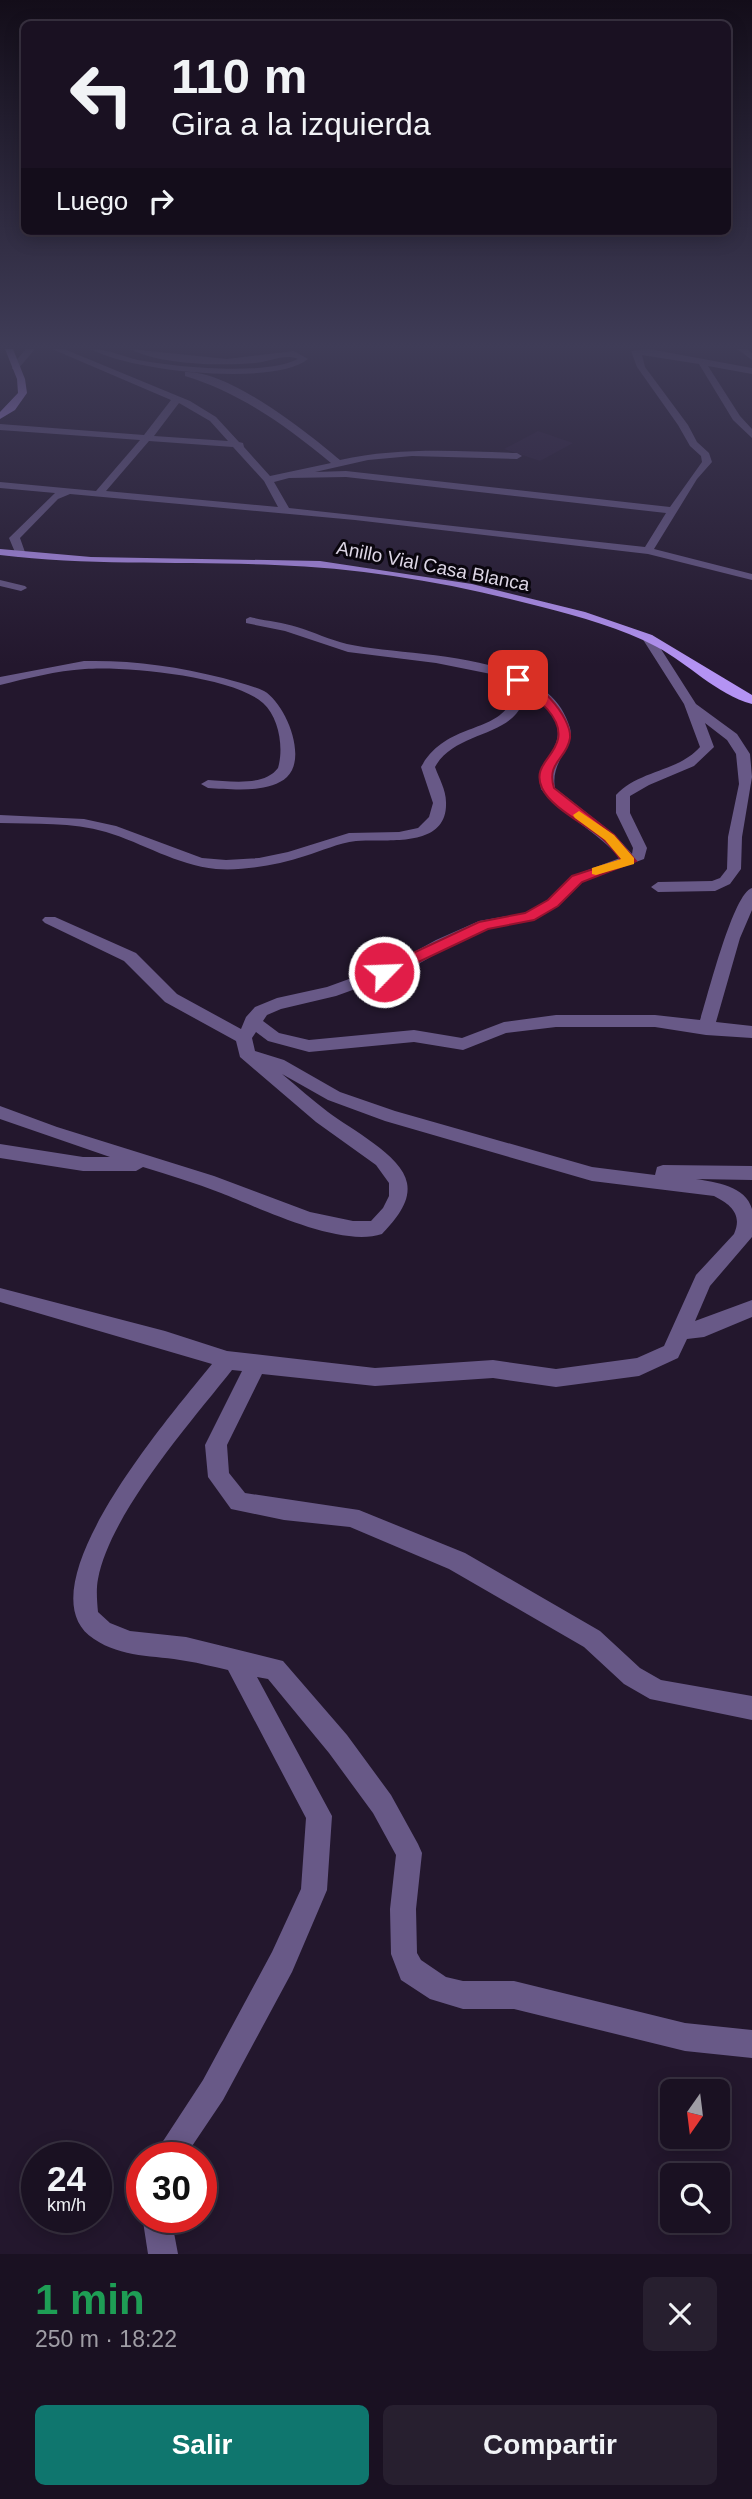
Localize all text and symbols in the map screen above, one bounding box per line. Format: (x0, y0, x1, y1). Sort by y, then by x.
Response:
icon: left (56, 49, 147, 140)
text: 110 m (171, 49, 307, 103)
text: Gira a la izquierda (171, 106, 431, 142)
icon: right (142, 182, 180, 220)
text: Luego (56, 186, 128, 216)
street label: Anillo Vial Casa Blanca (335, 537, 532, 595)
pin (488, 650, 548, 710)
icon: arrive (499, 661, 537, 699)
position arrow (347, 935, 421, 1009)
north arrow (660, 2079, 730, 2149)
map controls (660, 2079, 730, 2233)
speed limit sign: 30 (126, 2142, 217, 2233)
text: 24 (47, 2159, 86, 2198)
button: search (660, 2163, 730, 2233)
text: km/h (47, 2195, 86, 2215)
text: 1 min (35, 2276, 145, 2323)
button: close (643, 2277, 717, 2351)
text: 250 m · 18:22 (35, 2326, 177, 2352)
button: Salir (35, 2405, 369, 2485)
button: Compartir (383, 2405, 717, 2485)

